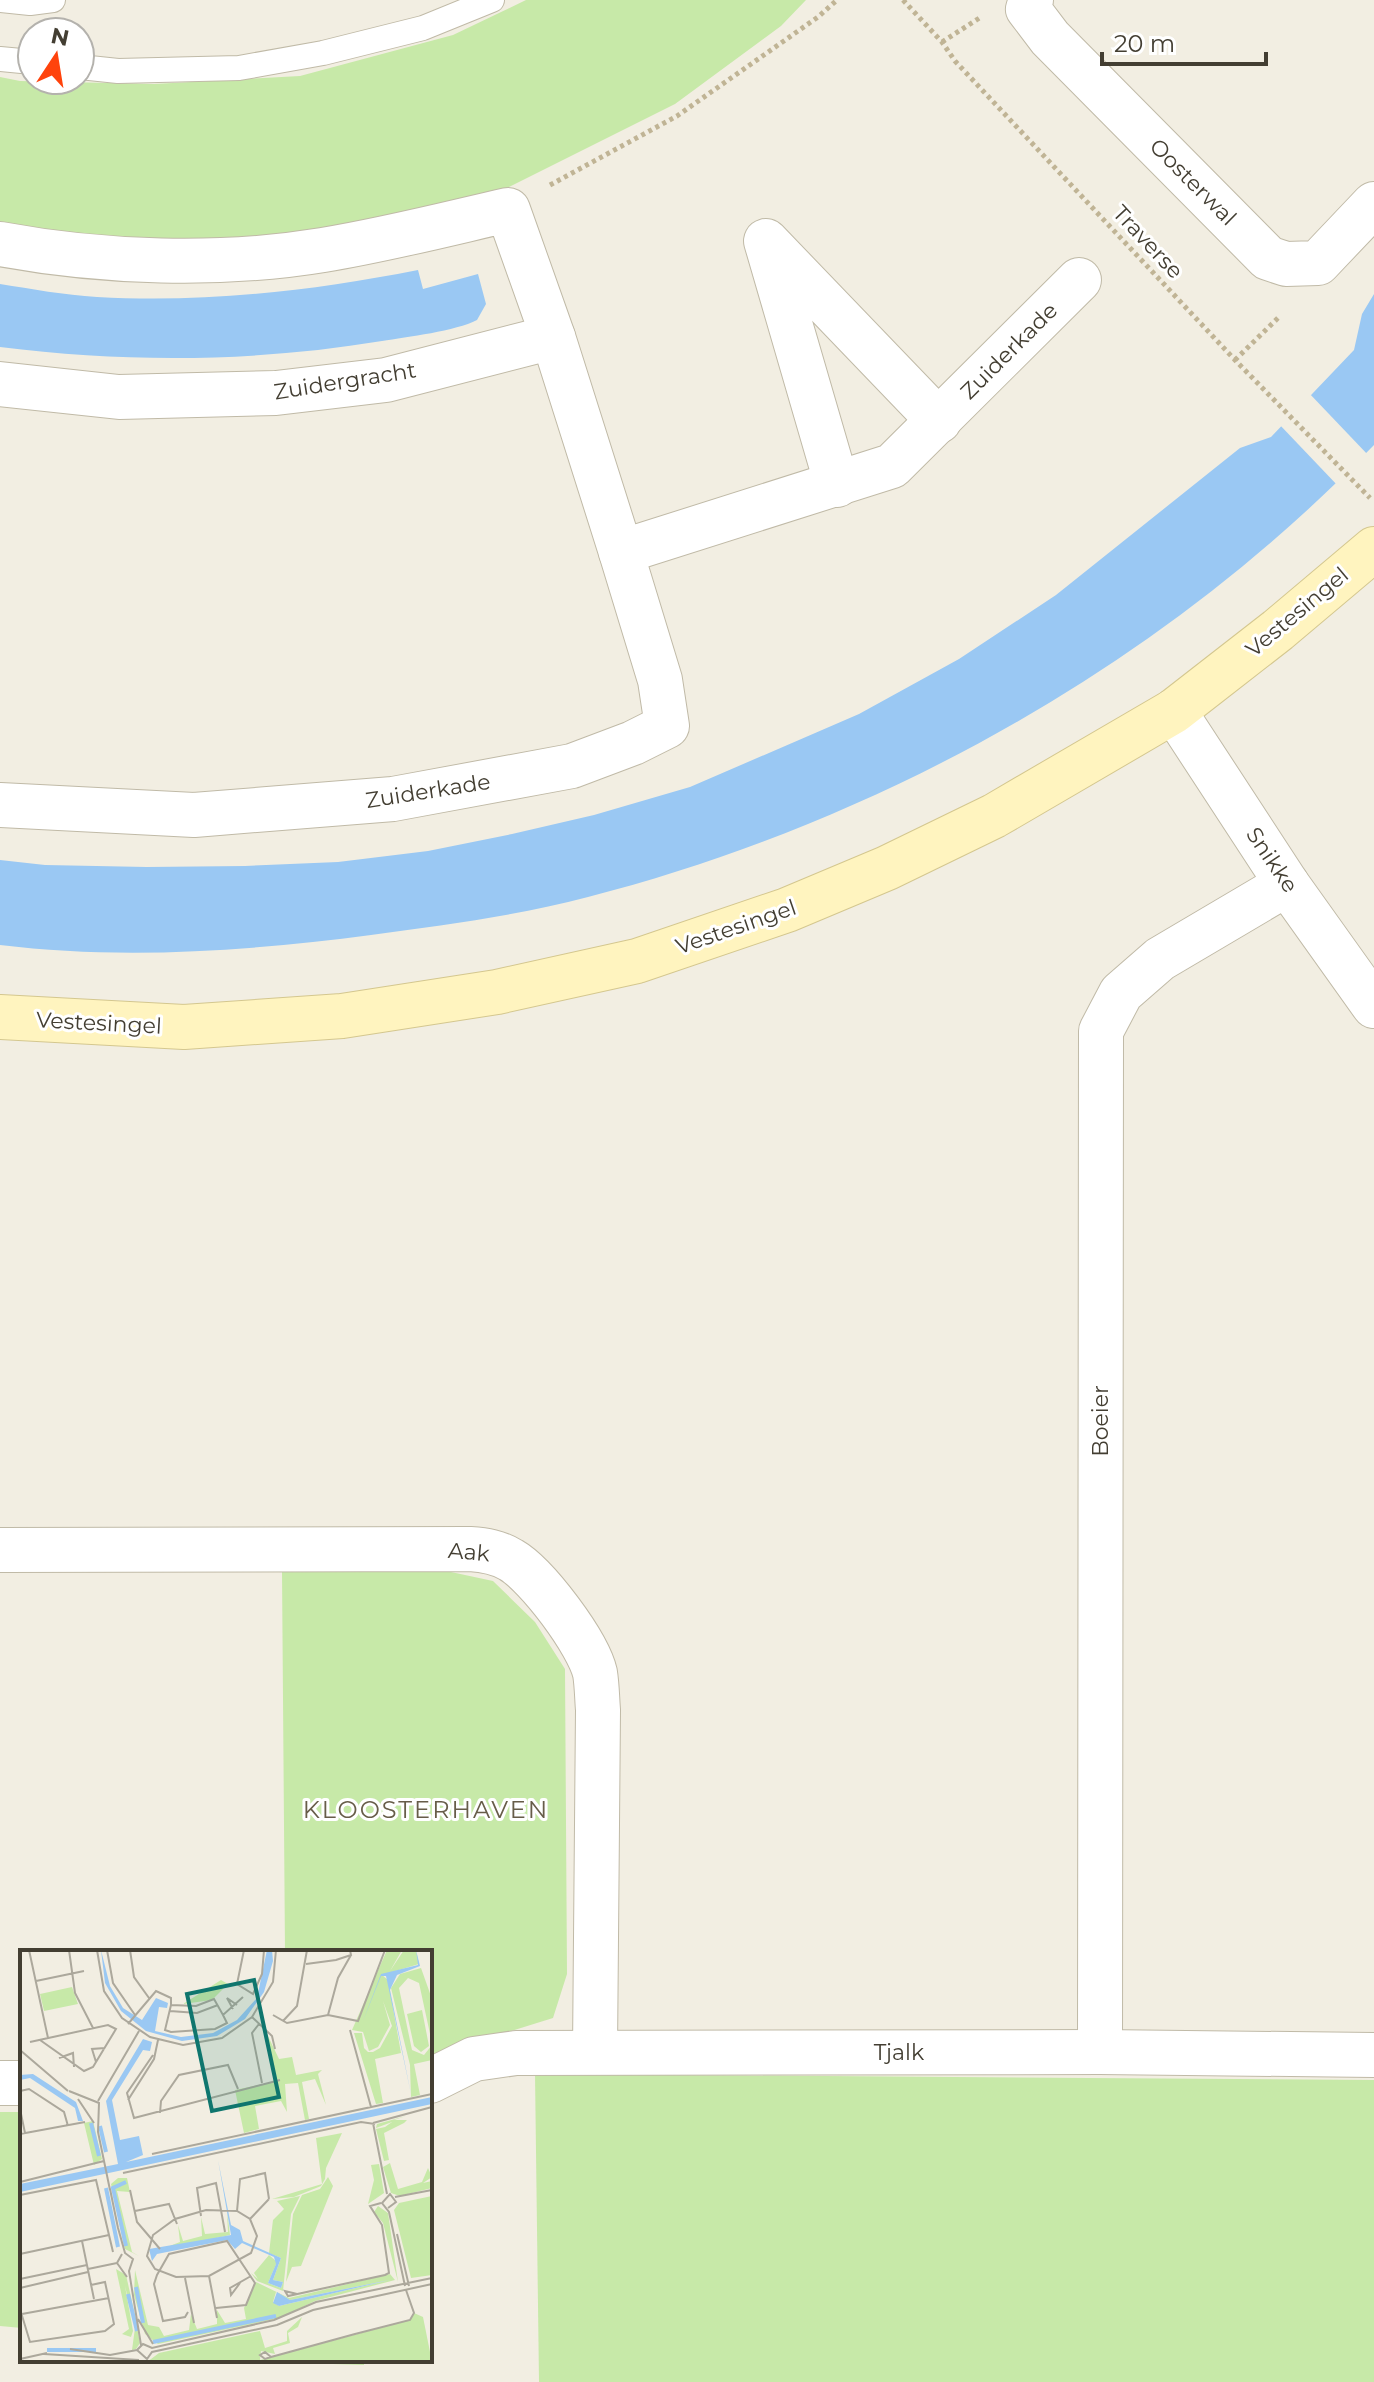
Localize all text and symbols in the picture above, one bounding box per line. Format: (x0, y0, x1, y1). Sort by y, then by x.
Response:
north arrow (16, 16, 96, 96)
scale bar (1102, 16, 1266, 66)
text: N (49, 22, 72, 52)
text: 20 m (1114, 29, 1175, 58)
street label: Oosterwal (1144, 133, 1242, 231)
street label: Traverse (1107, 200, 1189, 284)
street label: Zuiderkade (955, 297, 1063, 405)
street label: Zuidergracht (272, 356, 418, 406)
street label: Vestesingel (1240, 561, 1354, 663)
street label: Zuiderkade (364, 768, 492, 814)
street label: Snikke (1240, 822, 1304, 898)
street label: Vestesingel (672, 894, 800, 960)
street label: Vestesingel (35, 1006, 163, 1040)
street label: Boeier (1087, 1385, 1114, 1457)
street label: Aak (447, 1537, 492, 1567)
district label: KLOOSTERHAVEN (303, 1795, 549, 1824)
inset map (20, 1950, 432, 2362)
street label: Tjalk (874, 2039, 925, 2066)

